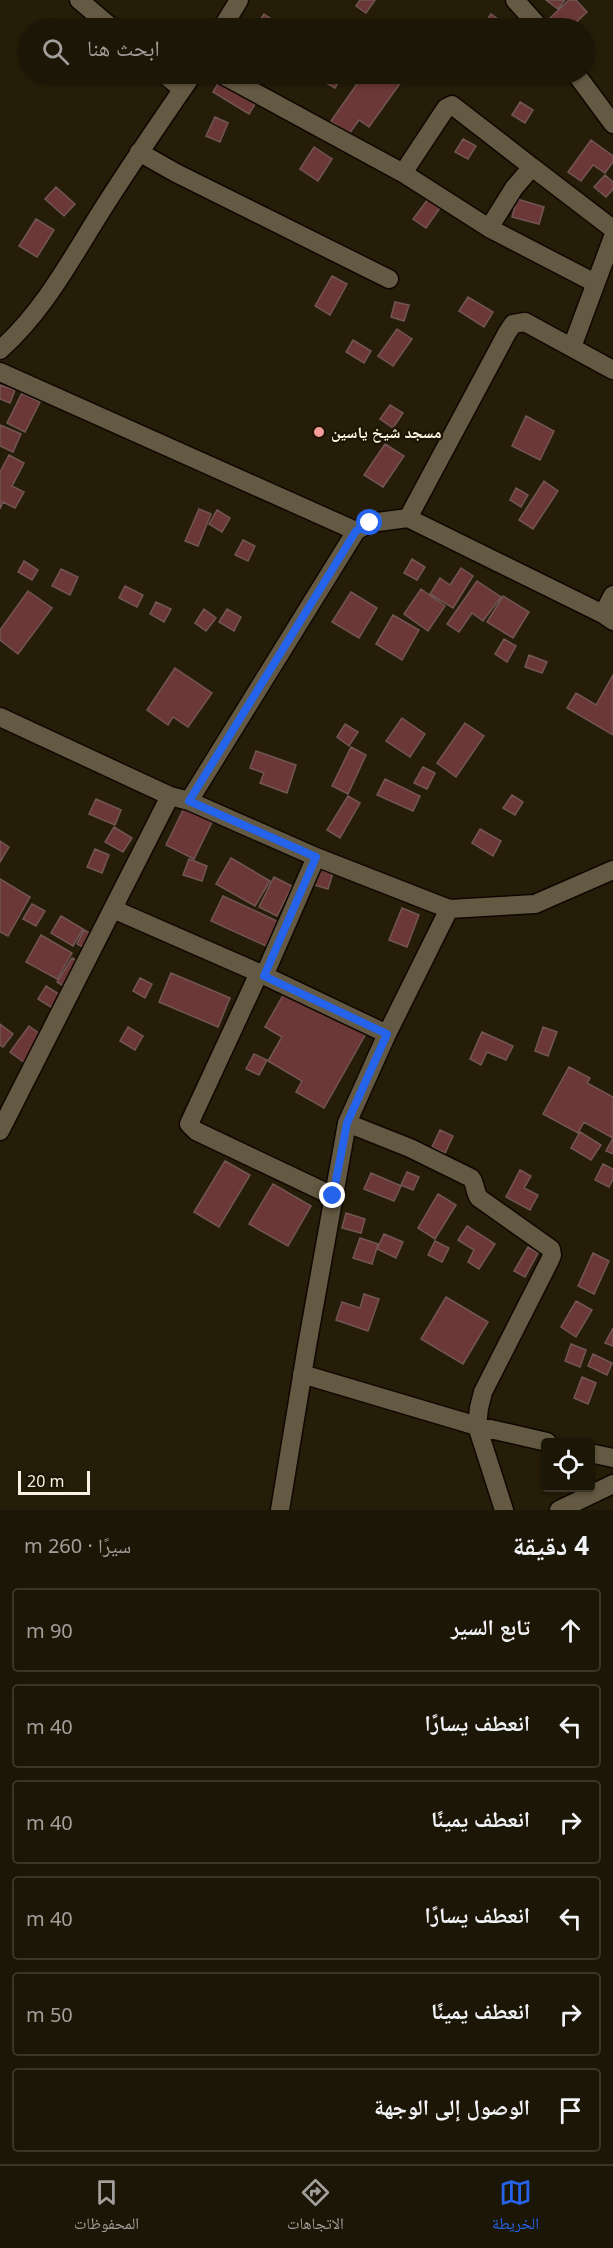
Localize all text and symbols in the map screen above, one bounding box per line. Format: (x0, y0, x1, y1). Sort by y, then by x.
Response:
search box (18, 18, 595, 84)
text: ابحث هنا (87, 32, 160, 62)
icon: search (39, 35, 72, 68)
place label: مسجد شيخ ياسين (331, 421, 442, 443)
marker: مسجد شيخ ياسين (312, 425, 326, 439)
route start (356, 509, 382, 535)
route end (319, 1182, 345, 1208)
map controls (541, 1438, 595, 1492)
button: locate (541, 1438, 595, 1492)
scale bar (18, 1468, 90, 1496)
text: 20 m (27, 1470, 64, 1492)
text: 4 دقيقة (513, 1527, 589, 1563)
text: سيرًا · 260 m (24, 1532, 131, 1559)
text: تابع السير (451, 1611, 530, 1641)
icon: ahead (554, 1614, 587, 1647)
text: 90 m (26, 1617, 73, 1644)
text: انعطف يسارًا (425, 1707, 530, 1737)
icon: left (554, 1710, 587, 1743)
text: 40 m (26, 1713, 73, 1740)
text: انعطف يمينًا (431, 1803, 530, 1833)
icon: right (554, 1806, 587, 1839)
text: 40 m (26, 1809, 73, 1836)
text: انعطف يسارًا (425, 1899, 530, 1929)
icon: left (554, 1902, 587, 1935)
text: 40 m (26, 1905, 73, 1932)
text: انعطف يمينًا (431, 1995, 530, 2025)
icon: right (554, 1998, 587, 2031)
text: 50 m (26, 2001, 73, 2028)
text: الوصول إلى الوجهة (374, 2091, 530, 2121)
icon: arrive (554, 2094, 587, 2127)
tab: المحفوظات (74, 2176, 139, 2239)
tab: الاتجاهات (287, 2176, 344, 2239)
tab: الخريطة (492, 2176, 539, 2239)

